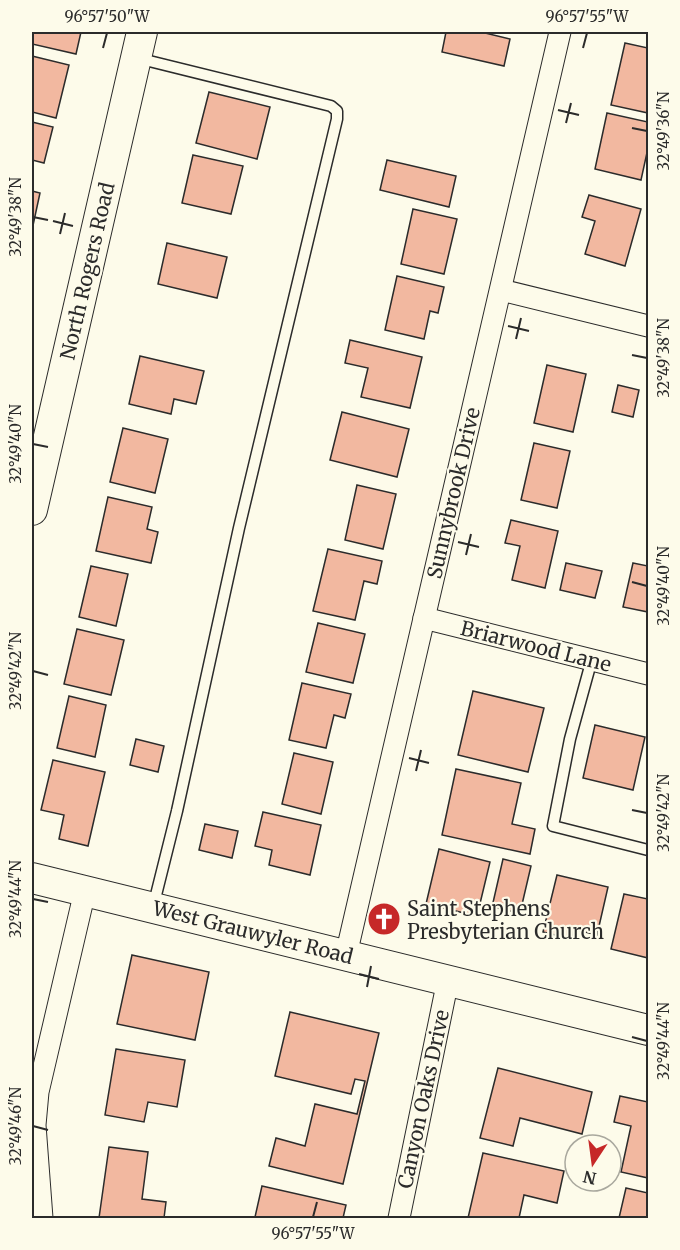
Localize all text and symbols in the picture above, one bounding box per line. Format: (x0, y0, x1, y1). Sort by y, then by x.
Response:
text: 96°57'50"W (65, 7, 150, 26)
text: 96°57'55"W (545, 7, 630, 26)
text: 32°49'36"N (654, 91, 673, 171)
text: 32°49'38"N (6, 177, 25, 257)
street label: North Rogers Road (54, 180, 120, 362)
text: 32°49'38"N (654, 318, 673, 398)
text: 32°49'40"N (6, 404, 25, 484)
street label: Sunnybrook Drive (421, 405, 485, 581)
text: 32°49'40"N (654, 546, 673, 626)
street label: Briarwood Lane (458, 615, 614, 677)
text: 32°49'42"N (6, 632, 25, 710)
text: 32°49'42"N (654, 774, 673, 852)
text: 32°49'44"N (6, 860, 25, 938)
street label: West Grauwyler Road (149, 895, 356, 969)
place label: Saint Stephens Presbyterian Church (407, 896, 604, 944)
church icon: Saint Stephens Presbyterian Church (366, 901, 402, 937)
text: 32°49'44"N (654, 1002, 673, 1080)
street label: Canyon Oaks Drive (392, 1007, 454, 1191)
text: 32°49'46"N (6, 1086, 25, 1165)
north arrow (563, 1133, 623, 1193)
text: N (581, 1166, 598, 1189)
text: 96°57'55"W (271, 1224, 356, 1243)

